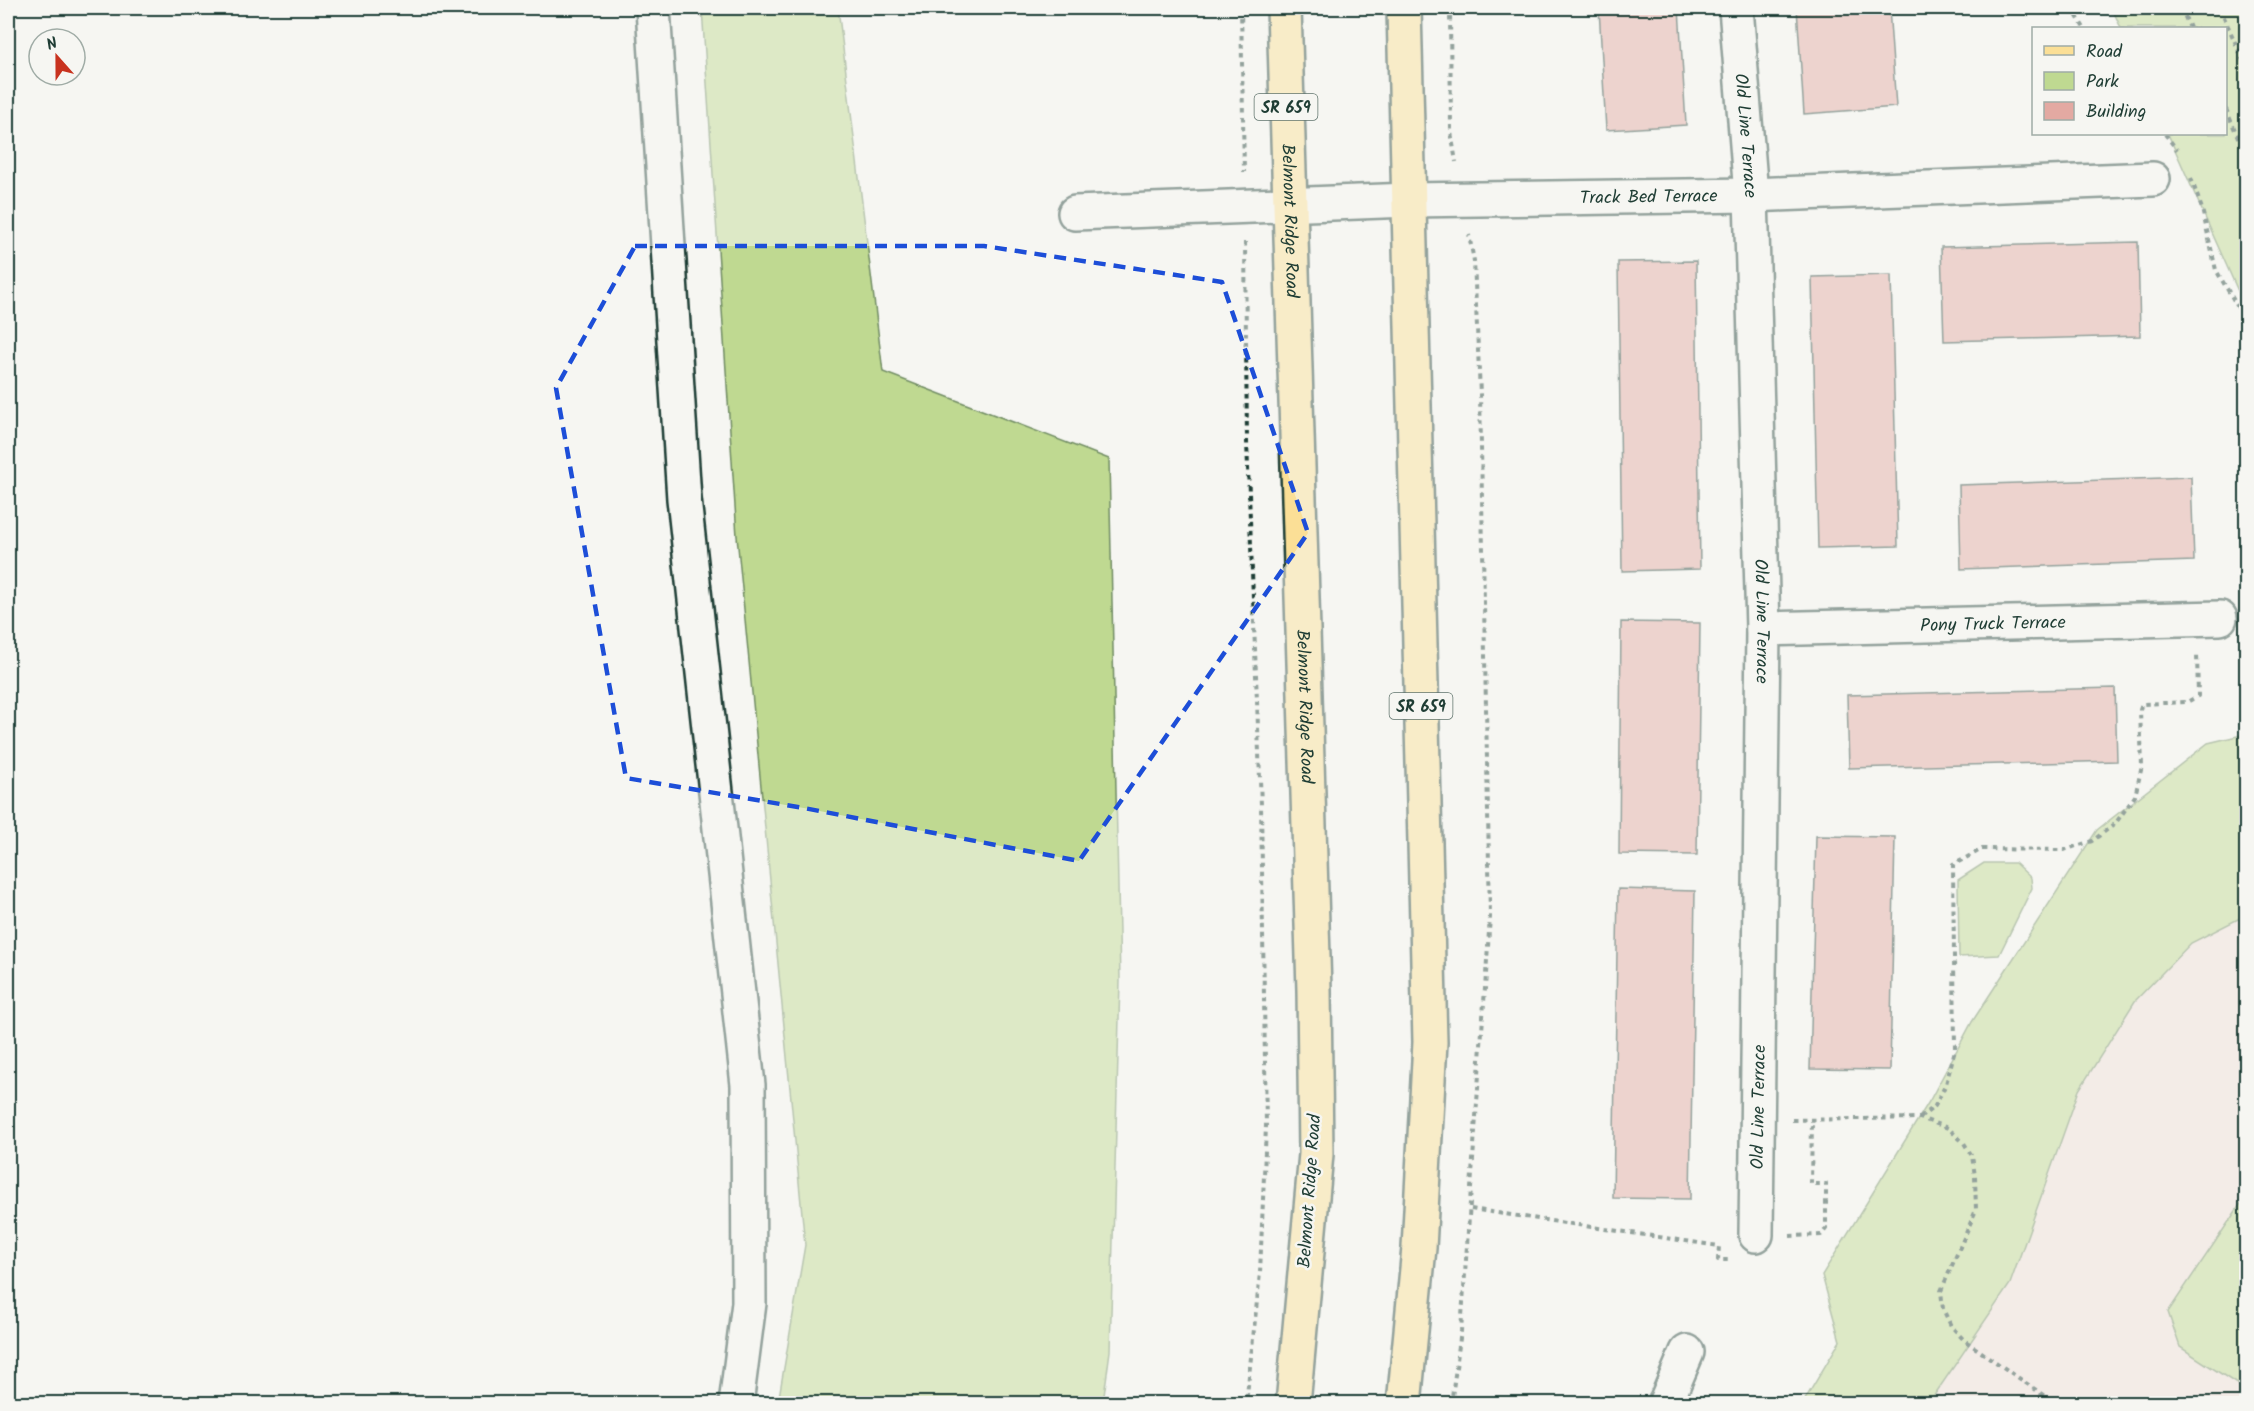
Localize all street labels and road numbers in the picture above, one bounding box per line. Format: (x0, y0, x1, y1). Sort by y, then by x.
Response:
street label: Old Line Terrace (1725, 72, 1764, 199)
road number: SR 659 (1254, 94, 1318, 120)
street label: Belmont Ridge Road (1272, 144, 1306, 299)
street label: Track Bed Terrace (1580, 182, 1718, 214)
street label: Old Line Terrace (1745, 558, 1776, 684)
street label: Pony Truck Terrace (1920, 609, 2066, 641)
street label: Belmont Ridge Road (1287, 629, 1321, 785)
road number: SR 659 (1390, 693, 1452, 719)
street label: Old Line Terrace (1744, 1044, 1775, 1170)
street label: Belmont Ridge Road (1291, 1112, 1330, 1269)

